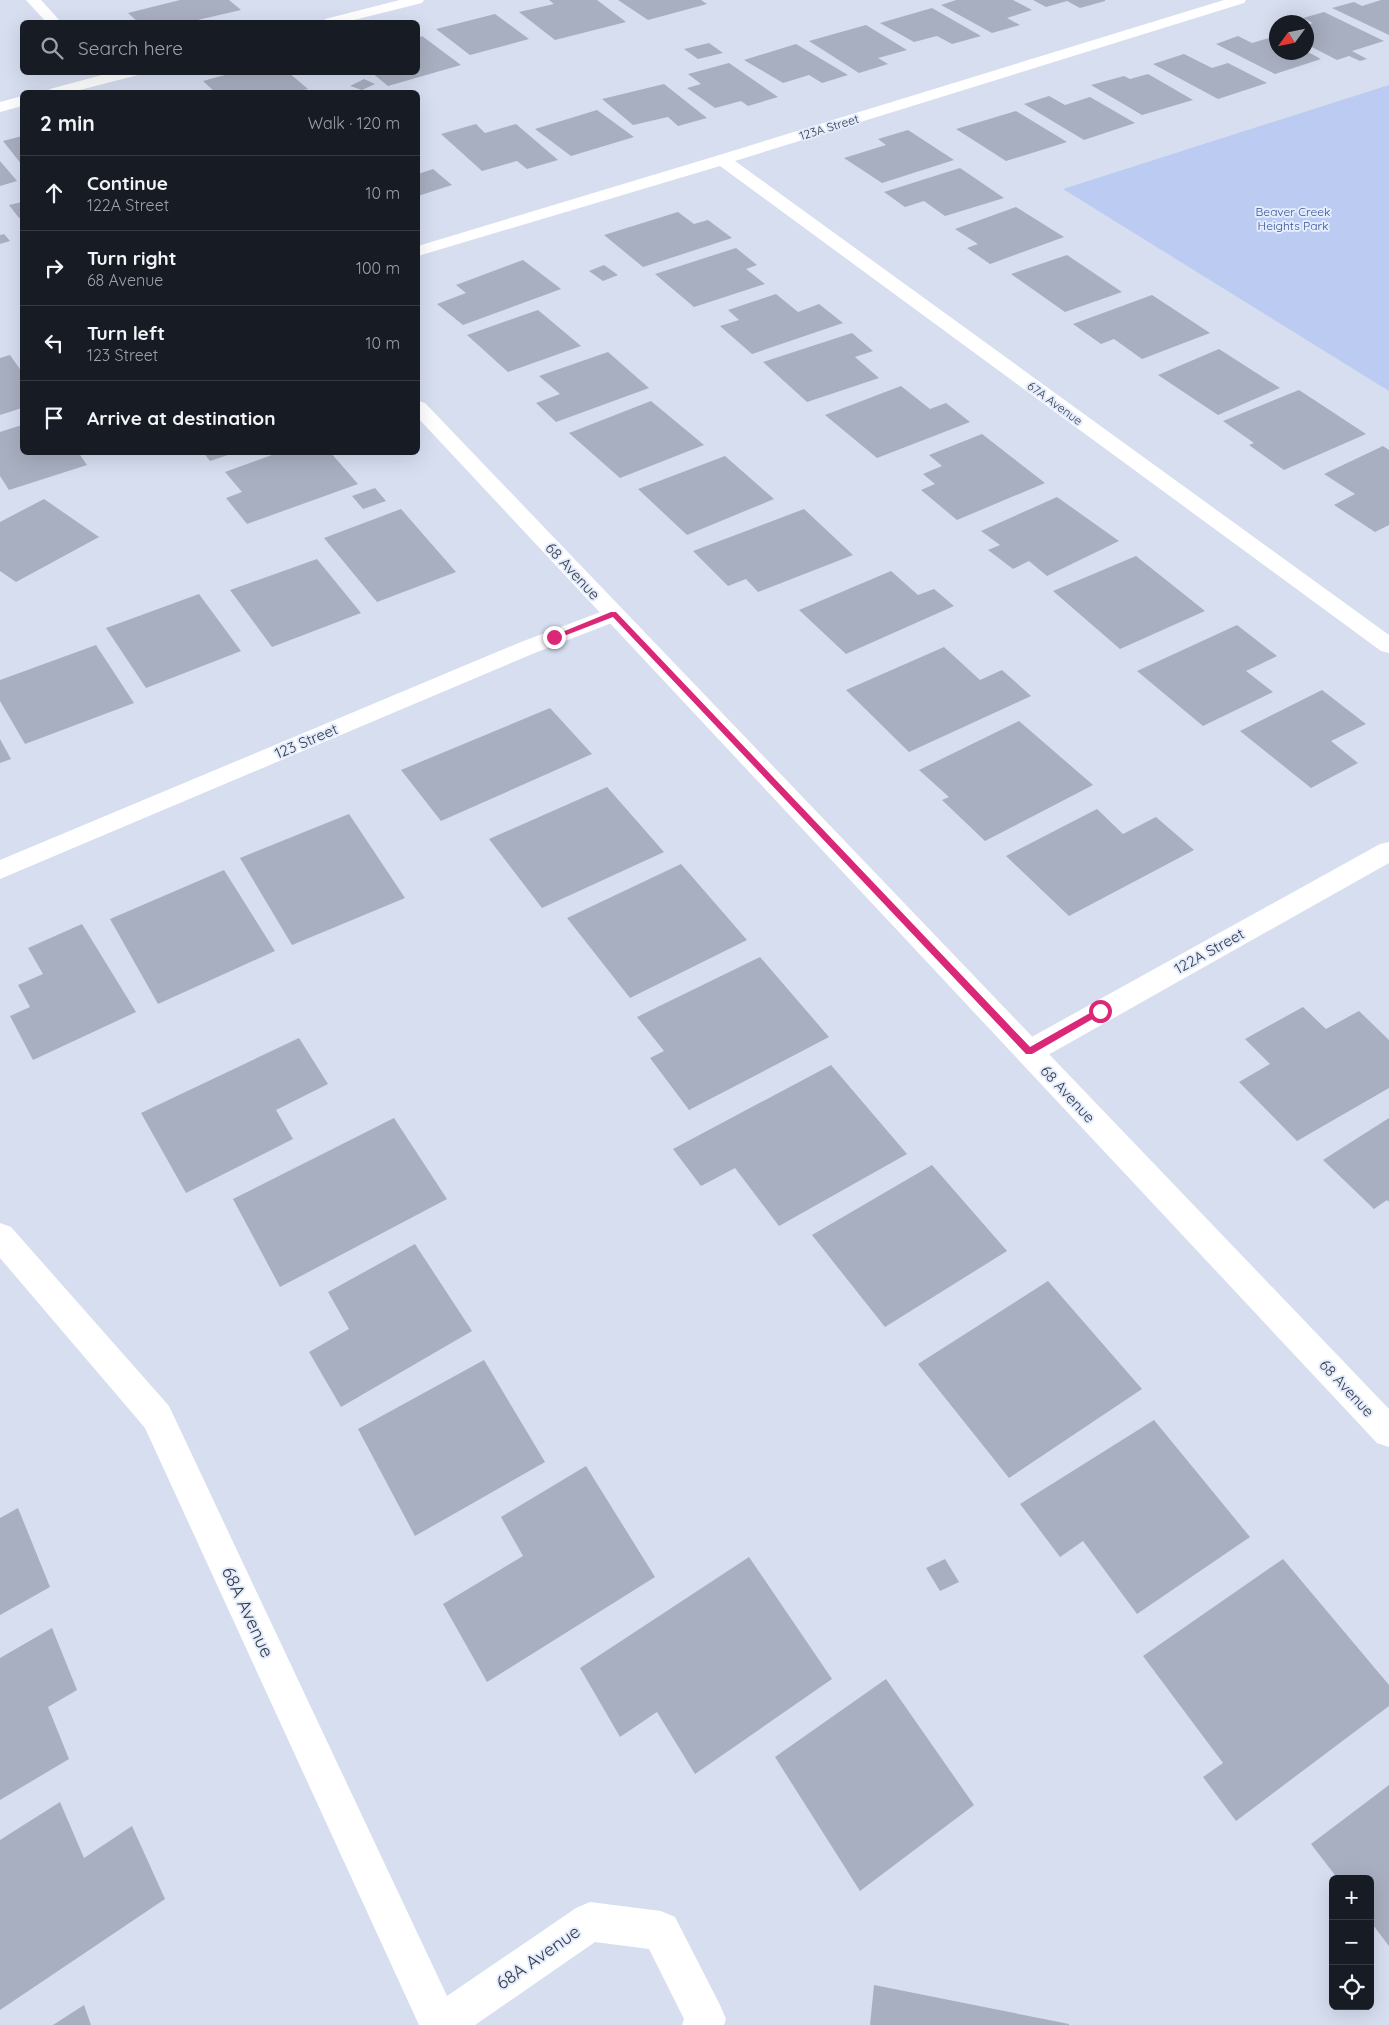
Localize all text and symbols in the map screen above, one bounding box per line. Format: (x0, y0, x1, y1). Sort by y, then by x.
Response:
north arrow (1269, 15, 1314, 60)
search box (20, 20, 420, 75)
icon: search (38, 34, 66, 62)
text: Search here (78, 36, 183, 60)
text: 2 min (40, 110, 95, 136)
street label: 123A Street (798, 111, 860, 143)
text: Walk · 120 m (308, 113, 400, 133)
text: Continue (87, 171, 168, 195)
icon: ahead (40, 179, 68, 207)
text: 10 m (366, 183, 400, 203)
text: 122A Street (87, 195, 169, 215)
park label: Beaver Creek Heights Park (1256, 204, 1330, 233)
text: Turn right (87, 246, 176, 270)
icon: right (40, 254, 68, 282)
text: 100 m (356, 258, 400, 278)
text: 68 Avenue (87, 270, 163, 290)
text: Turn left (87, 321, 165, 345)
icon: left (40, 329, 68, 357)
text: 10 m (366, 333, 400, 353)
text: 123 Street (87, 345, 158, 365)
street label: 67A Avenue (1024, 378, 1086, 428)
icon: arrive (40, 404, 68, 432)
text: Arrive at destination (87, 406, 276, 430)
street label: 68 Avenue (542, 538, 604, 604)
route end (543, 626, 566, 649)
street label: 123 Street (272, 719, 340, 763)
street label: 122A Street (1171, 924, 1247, 978)
route start (1089, 1000, 1112, 1023)
street label: 68 Avenue (1037, 1061, 1099, 1127)
street label: 68 Avenue (1316, 1355, 1378, 1421)
street label: 68A Avenue (217, 1563, 279, 1661)
map controls (1329, 1875, 1374, 2010)
button: + (1329, 1875, 1374, 1920)
street label: 68A Avenue (491, 1920, 585, 1994)
button: − (1329, 1920, 1374, 1965)
button: locate (1329, 1965, 1374, 2010)

